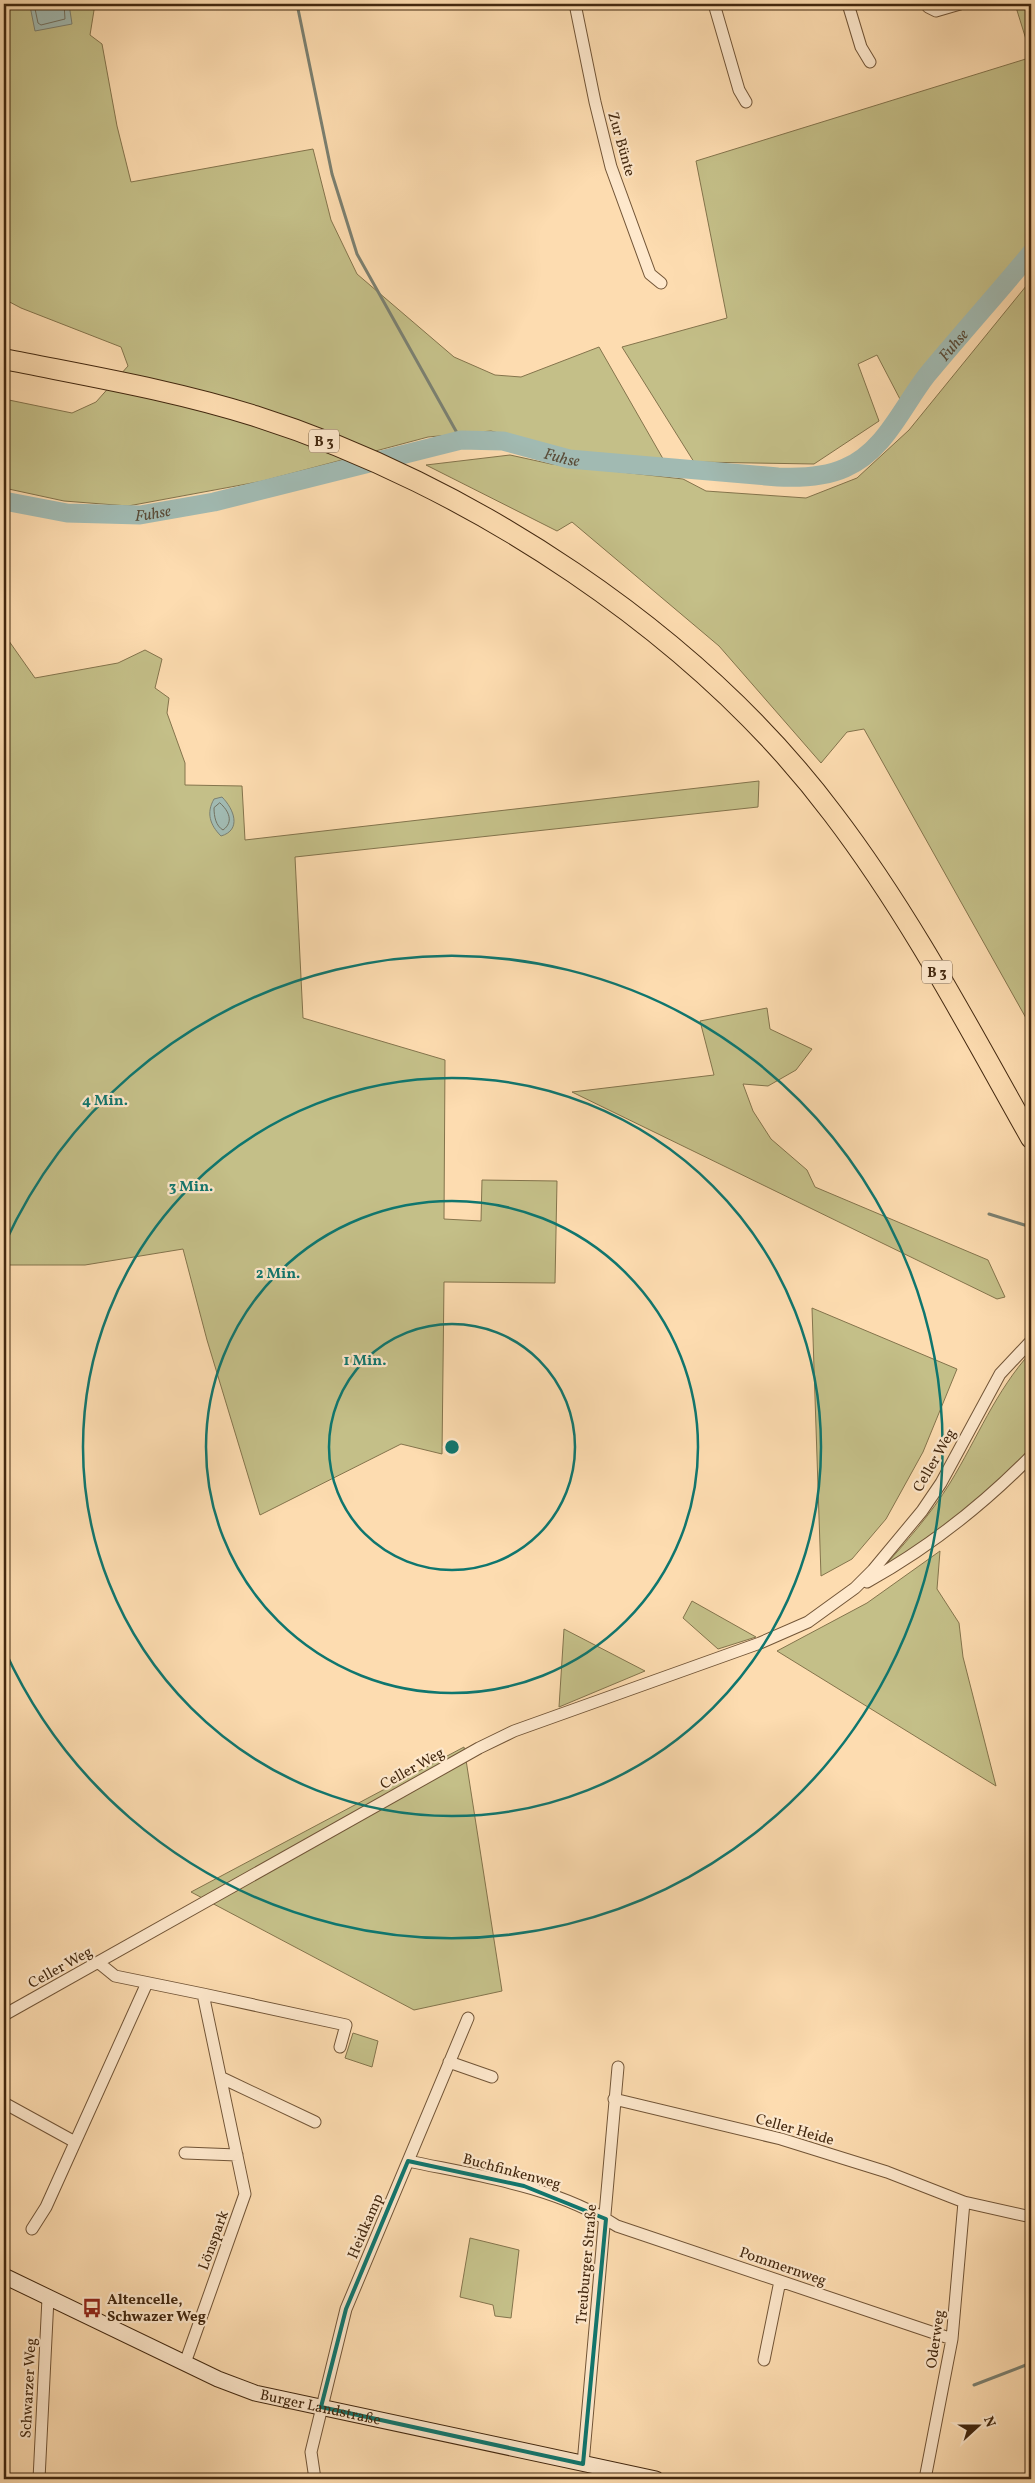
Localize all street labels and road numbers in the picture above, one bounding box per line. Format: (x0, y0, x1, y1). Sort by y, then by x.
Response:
street label: Zur Bünte (601, 110, 640, 179)
road number: B 3 (309, 430, 339, 452)
road number: B 3 (922, 960, 952, 984)
street label: Celler Weg (909, 1425, 962, 1497)
street label: Celler Weg (377, 1743, 449, 1796)
street label: Celler Weg (25, 1942, 97, 1995)
street label: Celler Heide (753, 2109, 836, 2152)
street label: Buchfinkenweg (460, 2149, 563, 2196)
street label: Heidkamp (343, 2191, 390, 2262)
street label: Treuburger Straße (572, 2203, 603, 2325)
street label: Lönspark (194, 2208, 235, 2273)
street label: Pommernweg (736, 2243, 829, 2292)
street label: Oderweg (922, 2308, 951, 2370)
street label: Schwarzer Weg (16, 2337, 43, 2439)
street label: Burger Landstraße (258, 2385, 383, 2432)

